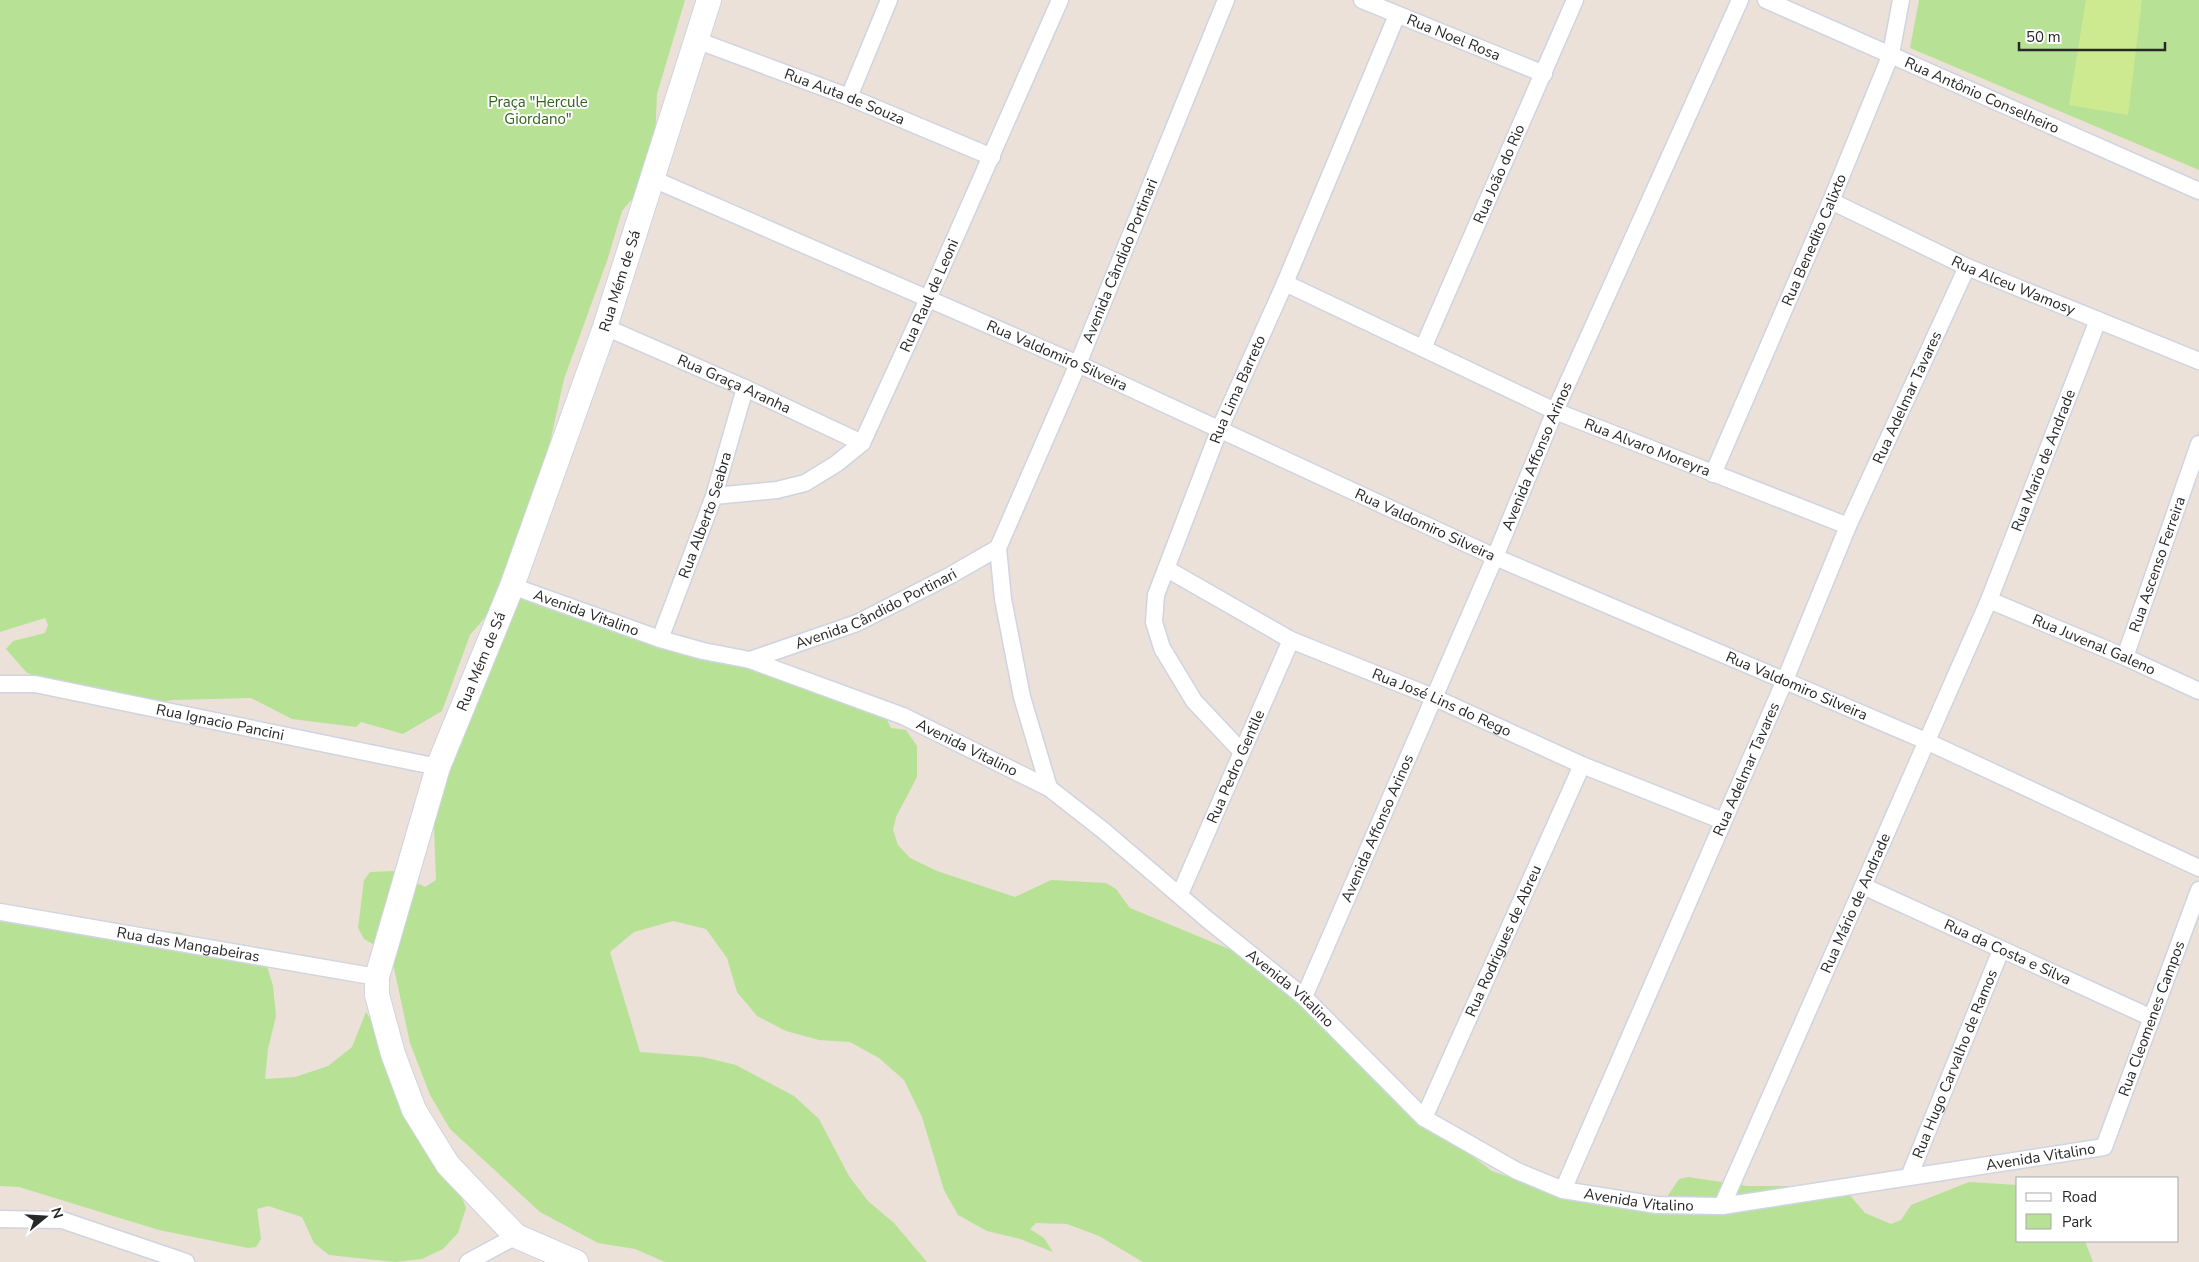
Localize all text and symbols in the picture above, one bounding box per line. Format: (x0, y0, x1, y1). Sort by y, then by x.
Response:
street label: Rua Noel Rosa (1404, 9, 1504, 65)
scale bar (2019, 20, 2165, 52)
text: 50 m (2026, 27, 2061, 47)
street label: Rua Antônio Conselheiro (1901, 52, 2062, 138)
street label: Rua Auta de Souza (781, 64, 908, 129)
park label: Praça "Hercule Giordano" (488, 92, 588, 129)
street label: Rua João do Rio (1469, 121, 1530, 227)
street label: Rua Benedito Calixto (1777, 171, 1851, 309)
street label: Avenida Cândido Portinari (1078, 176, 1162, 346)
street label: Rua Mém de Sá (594, 228, 645, 334)
street label: Rua Raul de Leoni (895, 236, 963, 355)
street label: Rua Alceu Wamosy (1948, 251, 2078, 320)
street label: Rua Valdomiro Silveira (984, 315, 1131, 396)
street label: Rua Adelmar Tavares (1868, 328, 1946, 467)
street label: Rua Lima Barreto (1205, 332, 1270, 447)
street label: Rua Graça Aranha (674, 350, 794, 418)
street label: Avenida Affonso Arinos (1497, 378, 1577, 533)
street label: Rua Mario de Andrade (2007, 386, 2080, 534)
street label: Rua Alvaro Moreyra (1581, 413, 1713, 481)
street label: Rua Alberto Seabra (674, 449, 736, 581)
street label: Rua Valdomiro Silveira (1352, 484, 1498, 566)
street label: Rua Ascenso Ferreira (2124, 494, 2190, 635)
street label: Avenida Cândido Portinari (792, 564, 960, 654)
street label: Avenida Vitalino (531, 585, 642, 641)
street label: Rua Mém de Sá (452, 609, 510, 714)
street label: Rua Juvenal Galeno (2029, 609, 2159, 680)
street label: Rua Valdomiro Silveira (1723, 647, 1871, 725)
street label: Rua José Lins do Rego (1369, 664, 1514, 741)
street label: Rua Ignacio Pancini (154, 699, 286, 745)
street label: Rua Adelmar Tavares (1708, 699, 1784, 839)
street label: Rua Pedro Gentile (1202, 707, 1269, 827)
street label: Avenida Vitalino (913, 714, 1021, 781)
street label: Avenida Affonso Arinos (1336, 751, 1418, 905)
street label: Rua Mário de Andrade (1816, 830, 1895, 976)
street label: Rua Rodrigues de Abreu (1461, 862, 1546, 1020)
street label: Rua da Costa e Silva (1941, 914, 2074, 990)
street label: Rua das Mangabeiras (115, 922, 261, 967)
street label: Rua Cleomenes Campos (2114, 938, 2189, 1099)
street label: Avenida Vitalino (1242, 944, 1339, 1032)
street label: Rua Hugo Carvalho de Ramos (1908, 966, 2002, 1162)
street label: Avenida Vitalino (1984, 1138, 2097, 1175)
legend (2016, 1177, 2179, 1242)
street label: Avenida Vitalino (1582, 1183, 1694, 1216)
text: Road (2062, 1187, 2097, 1207)
north arrow (20, 1192, 70, 1242)
text: N (46, 1205, 68, 1221)
text: Park (2062, 1212, 2092, 1232)

